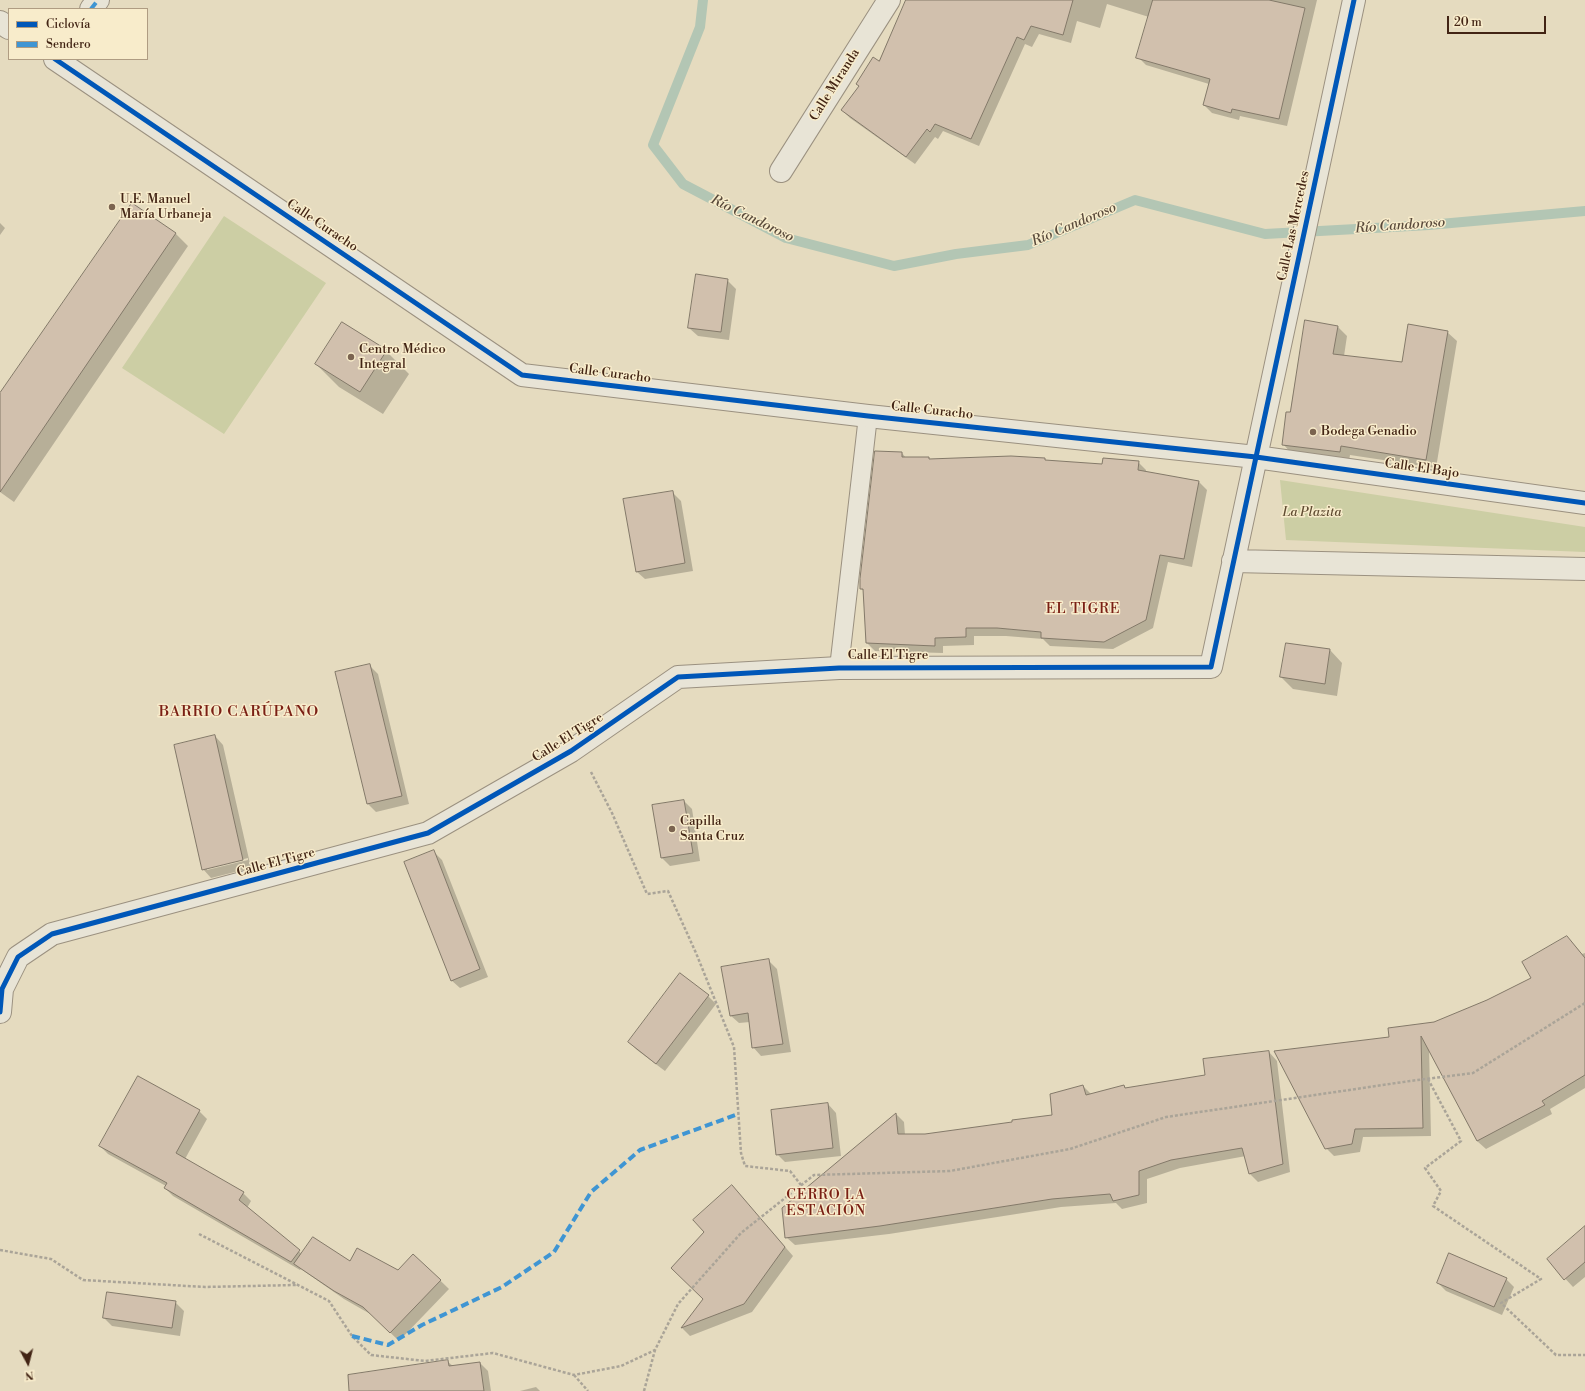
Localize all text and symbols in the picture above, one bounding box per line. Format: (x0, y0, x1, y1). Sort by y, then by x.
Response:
legend (8, 8, 148, 60)
scale bar (1449, 8, 1548, 34)
text: 20 m (1454, 15, 1482, 30)
text: Ciclovía (46, 17, 90, 32)
text: Sendero (46, 37, 91, 52)
street label: Calle Miranda (807, 46, 863, 124)
street label: Calle Las Mercedes (1275, 169, 1313, 283)
place label: U.E. Manuel María Urbaneja (120, 192, 211, 223)
water label: Río Candoroso (708, 192, 796, 246)
street label: Calle Curacho (283, 196, 361, 256)
water label: Río Candoroso (1029, 200, 1119, 250)
marker: U.E. Manuel María Urbaneja (107, 202, 117, 212)
water label: Río Candoroso (1354, 214, 1446, 238)
place label: Centro Médico Integral (359, 342, 446, 373)
marker: Centro Médico Integral (346, 352, 356, 362)
street label: Calle Curacho (568, 361, 652, 387)
street label: Calle Curacho (890, 399, 974, 423)
place label: Bodega Genadio (1321, 424, 1417, 440)
marker: Bodega Genadio (1308, 427, 1318, 437)
street label: Calle El Bajo (1384, 456, 1460, 482)
park label: La Plazita (1282, 505, 1342, 521)
district label: EL TIGRE (1046, 602, 1120, 618)
street label: Calle El Tigre (848, 648, 928, 664)
district label: BARRIO CARÚPANO (159, 703, 319, 721)
street label: Calle El Tigre (530, 710, 606, 766)
place label: Capilla Santa Cruz (680, 814, 744, 845)
marker: Capilla Santa Cruz (667, 824, 677, 834)
street label: Calle El Tigre (235, 845, 317, 881)
district label: CERRO LA ESTACIÓN (786, 1188, 866, 1220)
north arrow (8, 1343, 48, 1383)
text: N (24, 1367, 35, 1382)

